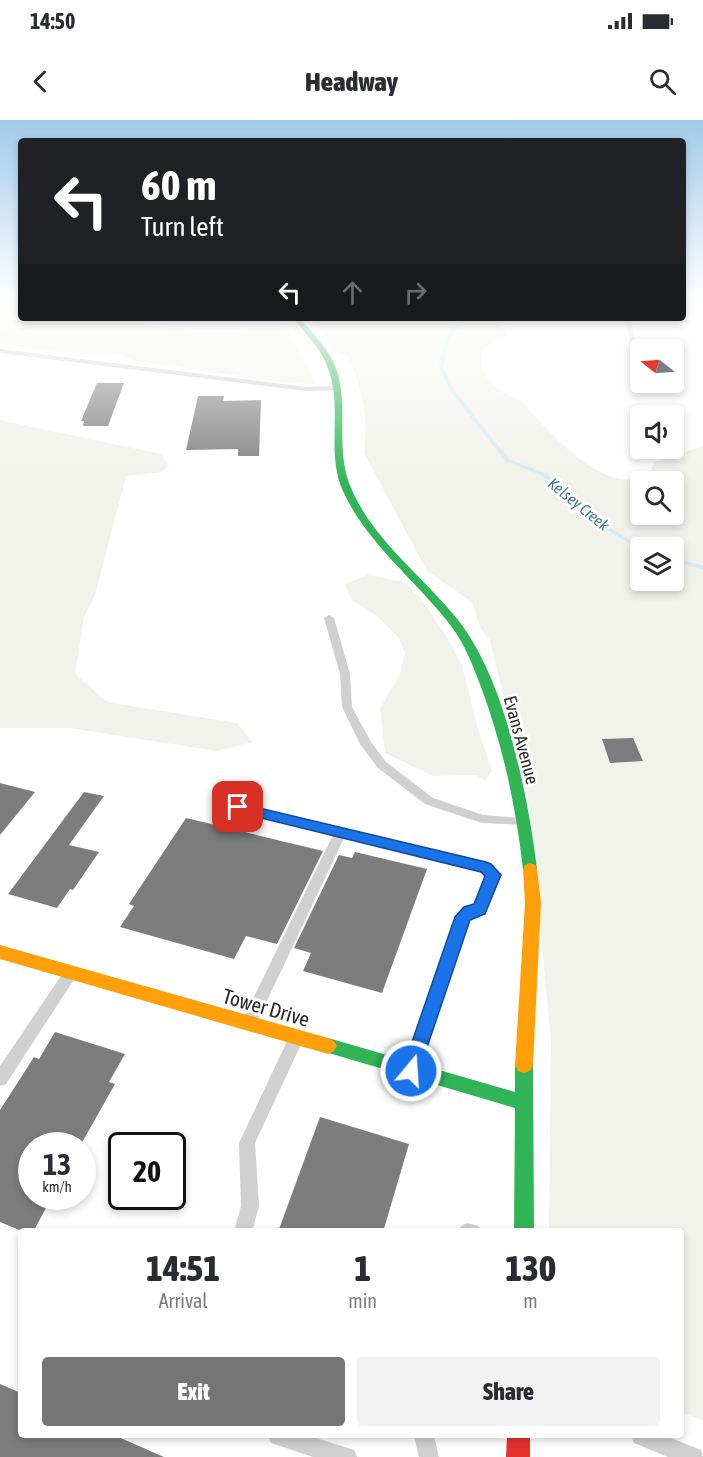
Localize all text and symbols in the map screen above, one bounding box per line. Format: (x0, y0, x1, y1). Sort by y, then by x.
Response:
text: 14:50 (30, 8, 75, 34)
icon: back (24, 65, 57, 98)
icon: search (646, 65, 679, 98)
text: Headway (305, 66, 398, 97)
text: 60 m (141, 161, 216, 209)
icon: left (42, 162, 120, 240)
text: Turn left (141, 211, 224, 242)
icon: left (273, 276, 306, 309)
icon: ahead (336, 276, 369, 309)
icon: right (399, 276, 432, 309)
north arrow (630, 339, 684, 393)
map controls (630, 339, 684, 591)
button: sound (630, 405, 684, 459)
button: search (630, 471, 684, 525)
water label: Kelsey Creek (544, 474, 614, 535)
button: layers (630, 537, 684, 591)
street label: Evans Avenue (500, 693, 543, 786)
pin (212, 781, 263, 832)
icon: arrive (221, 790, 254, 823)
street label: Tower Drive (220, 983, 313, 1031)
position arrow (379, 1039, 443, 1103)
speed limit sign: 20 (108, 1132, 186, 1210)
text: 13 (43, 1147, 71, 1181)
text: km/h (42, 1178, 72, 1195)
text: 14:51 (146, 1247, 220, 1289)
text: 1 (354, 1247, 371, 1289)
text: 130 (505, 1247, 556, 1289)
text: Arrival (159, 1289, 208, 1312)
text: min (348, 1289, 377, 1312)
text: m (523, 1289, 538, 1312)
button: Exit (42, 1357, 345, 1426)
button: Share (357, 1357, 660, 1426)

